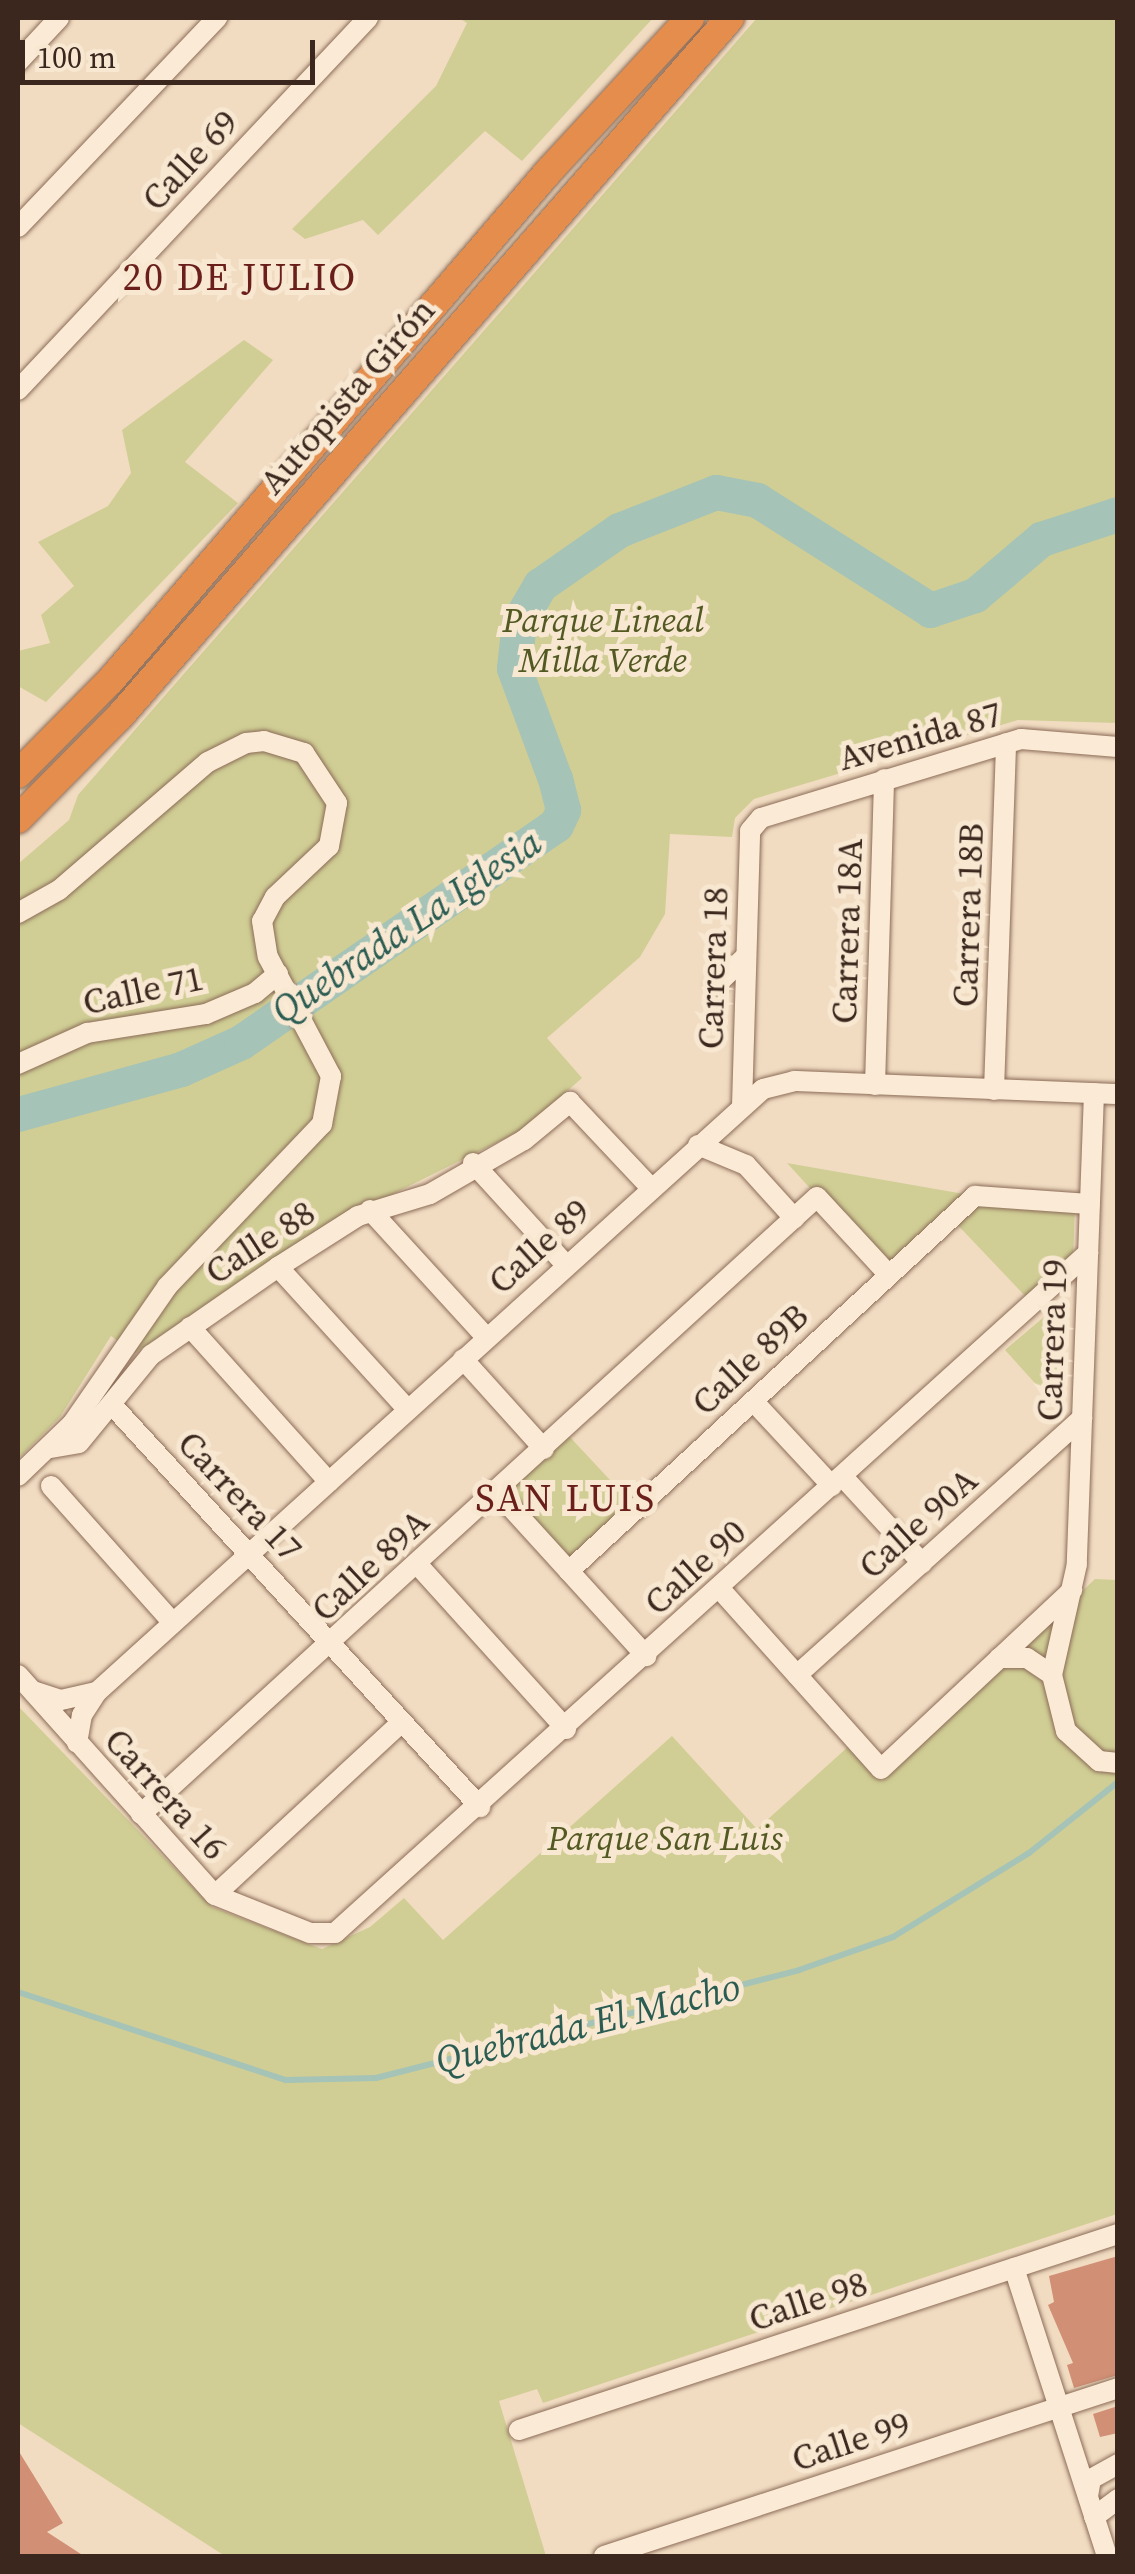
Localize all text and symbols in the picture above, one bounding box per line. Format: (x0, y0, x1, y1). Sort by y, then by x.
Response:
scale bar (25, 20, 320, 82)
text: 100 m (37, 37, 116, 78)
street label: Calle 69 (133, 101, 247, 219)
district label: 20 DE JULIO (122, 255, 358, 301)
street label: Autopista Girón (251, 290, 443, 502)
park label: Parque Lineal Milla Verde (502, 599, 704, 681)
street label: Avenida 87 (833, 693, 1007, 779)
water label: Quebrada La Iglesia (264, 820, 550, 1034)
street label: Carrera 18B (944, 822, 992, 1008)
street label: Carrera 18A (823, 838, 871, 1024)
street label: Carrera 18 (689, 886, 737, 1050)
street label: Calle 71 (79, 957, 207, 1023)
street label: Calle 89 (480, 1190, 598, 1302)
street label: Calle 88 (198, 1191, 322, 1293)
street label: Carrera 19 (1028, 1258, 1076, 1422)
street label: Calle 89B (683, 1295, 817, 1423)
street label: Carrera 17 (169, 1422, 311, 1570)
street label: Calle 90A (850, 1459, 986, 1587)
district label: SAN LUIS (475, 1476, 657, 1522)
street label: Calle 89A (303, 1500, 437, 1630)
street label: Calle 90 (636, 1511, 754, 1623)
street label: Carrera 16 (96, 1720, 236, 1868)
park label: Parque San Luis (547, 1817, 783, 1859)
water label: Quebrada El Macho (431, 1964, 745, 2084)
street label: Calle 98 (744, 2262, 872, 2340)
street label: Calle 99 (787, 2402, 915, 2480)

